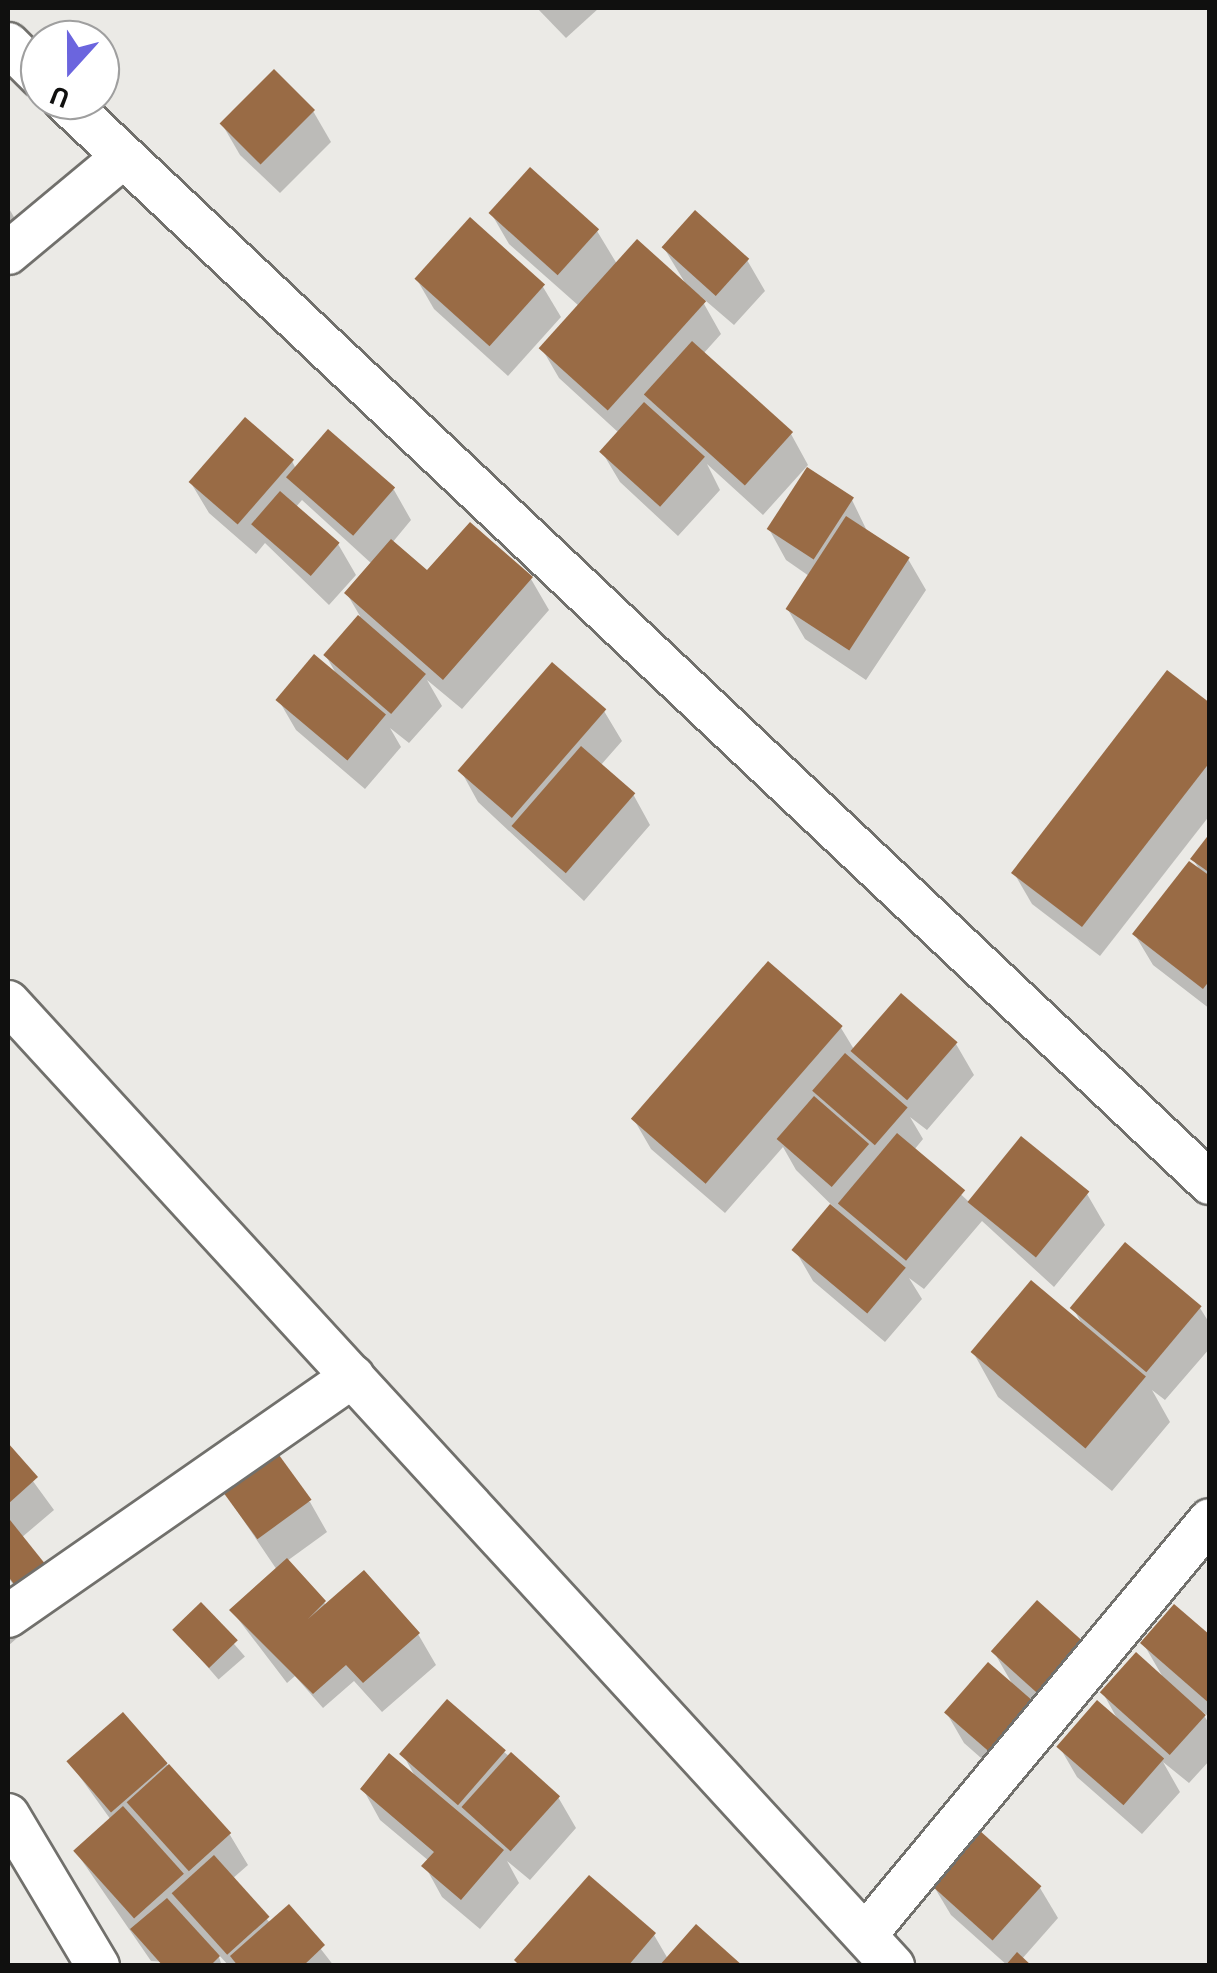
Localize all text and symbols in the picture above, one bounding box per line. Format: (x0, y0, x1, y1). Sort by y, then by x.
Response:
north arrow (20, 20, 120, 120)
text: U (47, 80, 73, 112)

